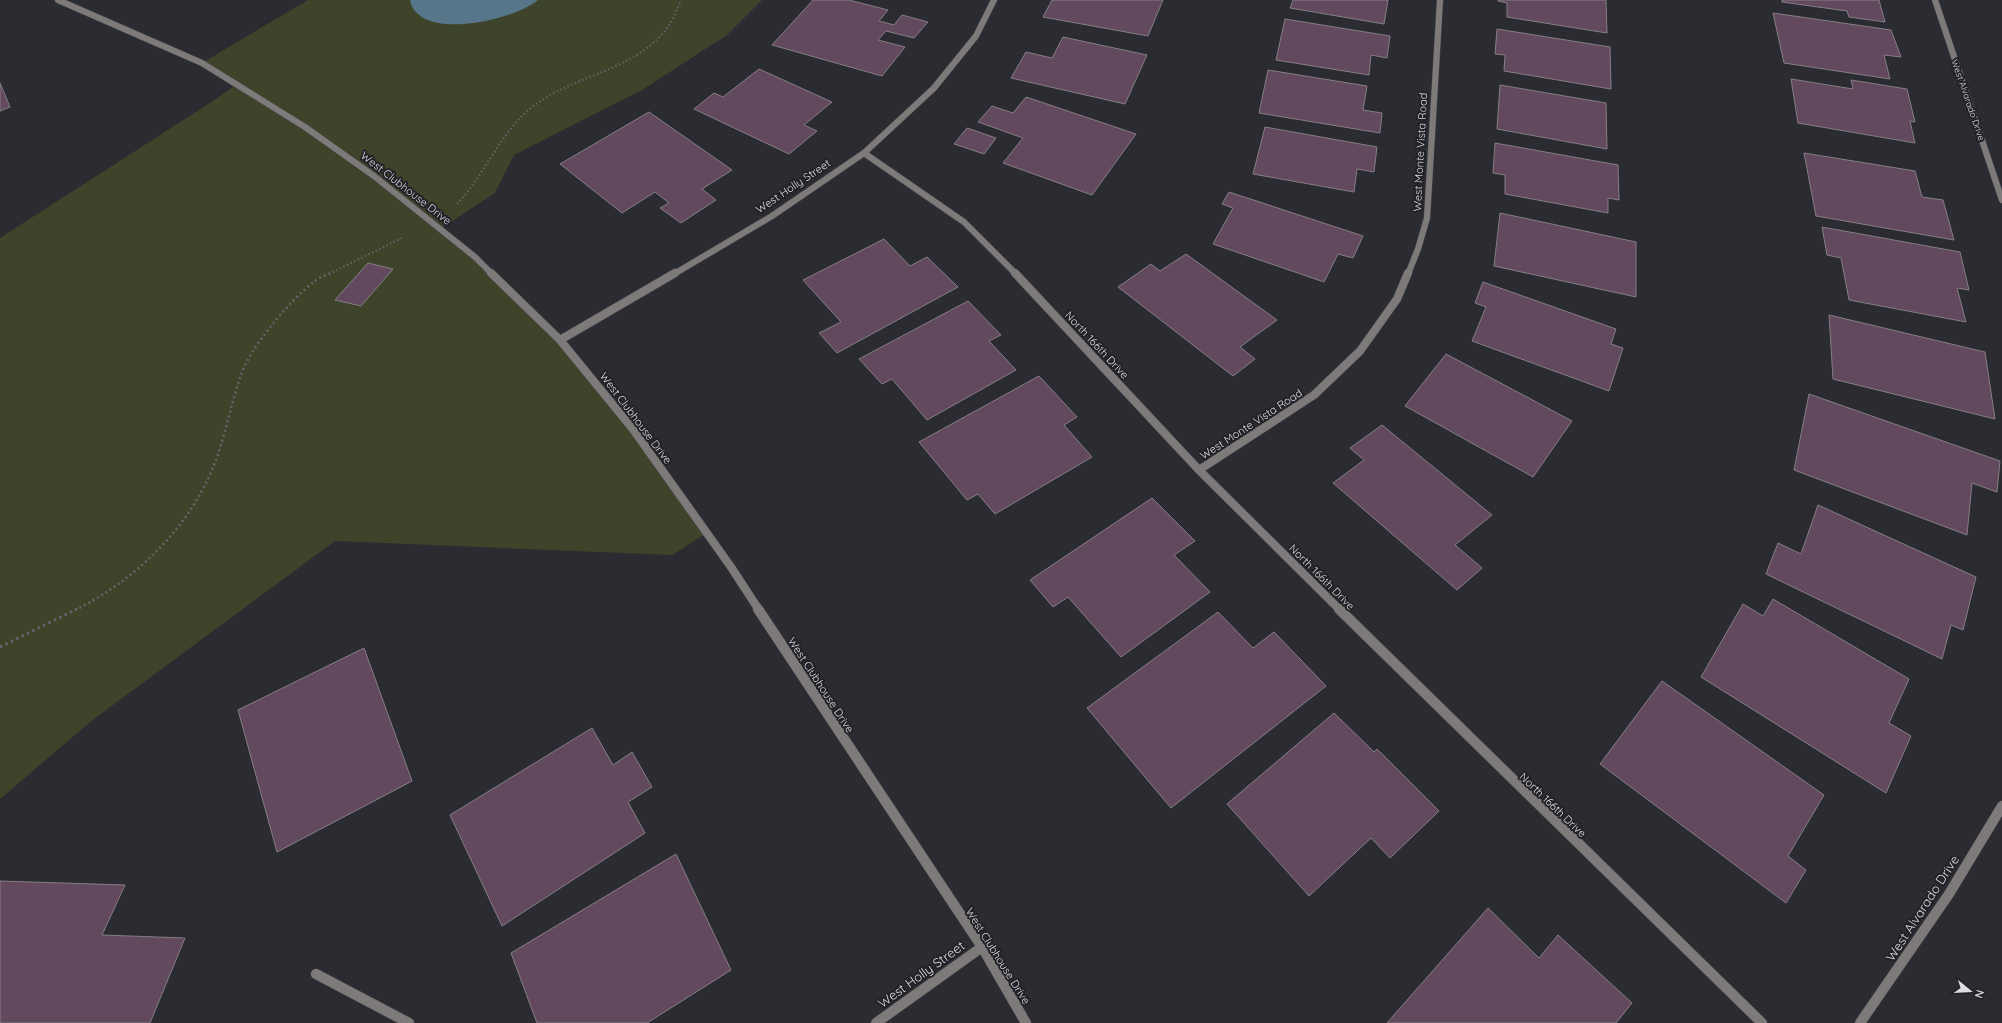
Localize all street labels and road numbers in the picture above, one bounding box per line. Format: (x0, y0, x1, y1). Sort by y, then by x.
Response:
street label: West Alvarado Drive (1949, 58, 1988, 142)
street label: West Monte Vista Road (1410, 92, 1430, 212)
street label: West Clubhouse Drive (358, 148, 454, 228)
street label: West Holly Street (753, 156, 833, 216)
street label: North 166th Drive (1062, 308, 1132, 382)
street label: West Clubhouse Drive (597, 369, 675, 467)
street label: West Monte Vista Road (1197, 386, 1305, 462)
street label: North 166th Drive (1286, 541, 1358, 613)
street label: West Clubhouse Drive (785, 635, 857, 735)
street label: North 166th Drive (1517, 770, 1589, 840)
street label: West Alvarado Drive (1882, 852, 1962, 964)
street label: West Clubhouse Drive (963, 905, 1033, 1007)
street label: West Holly Street (875, 937, 967, 1011)

